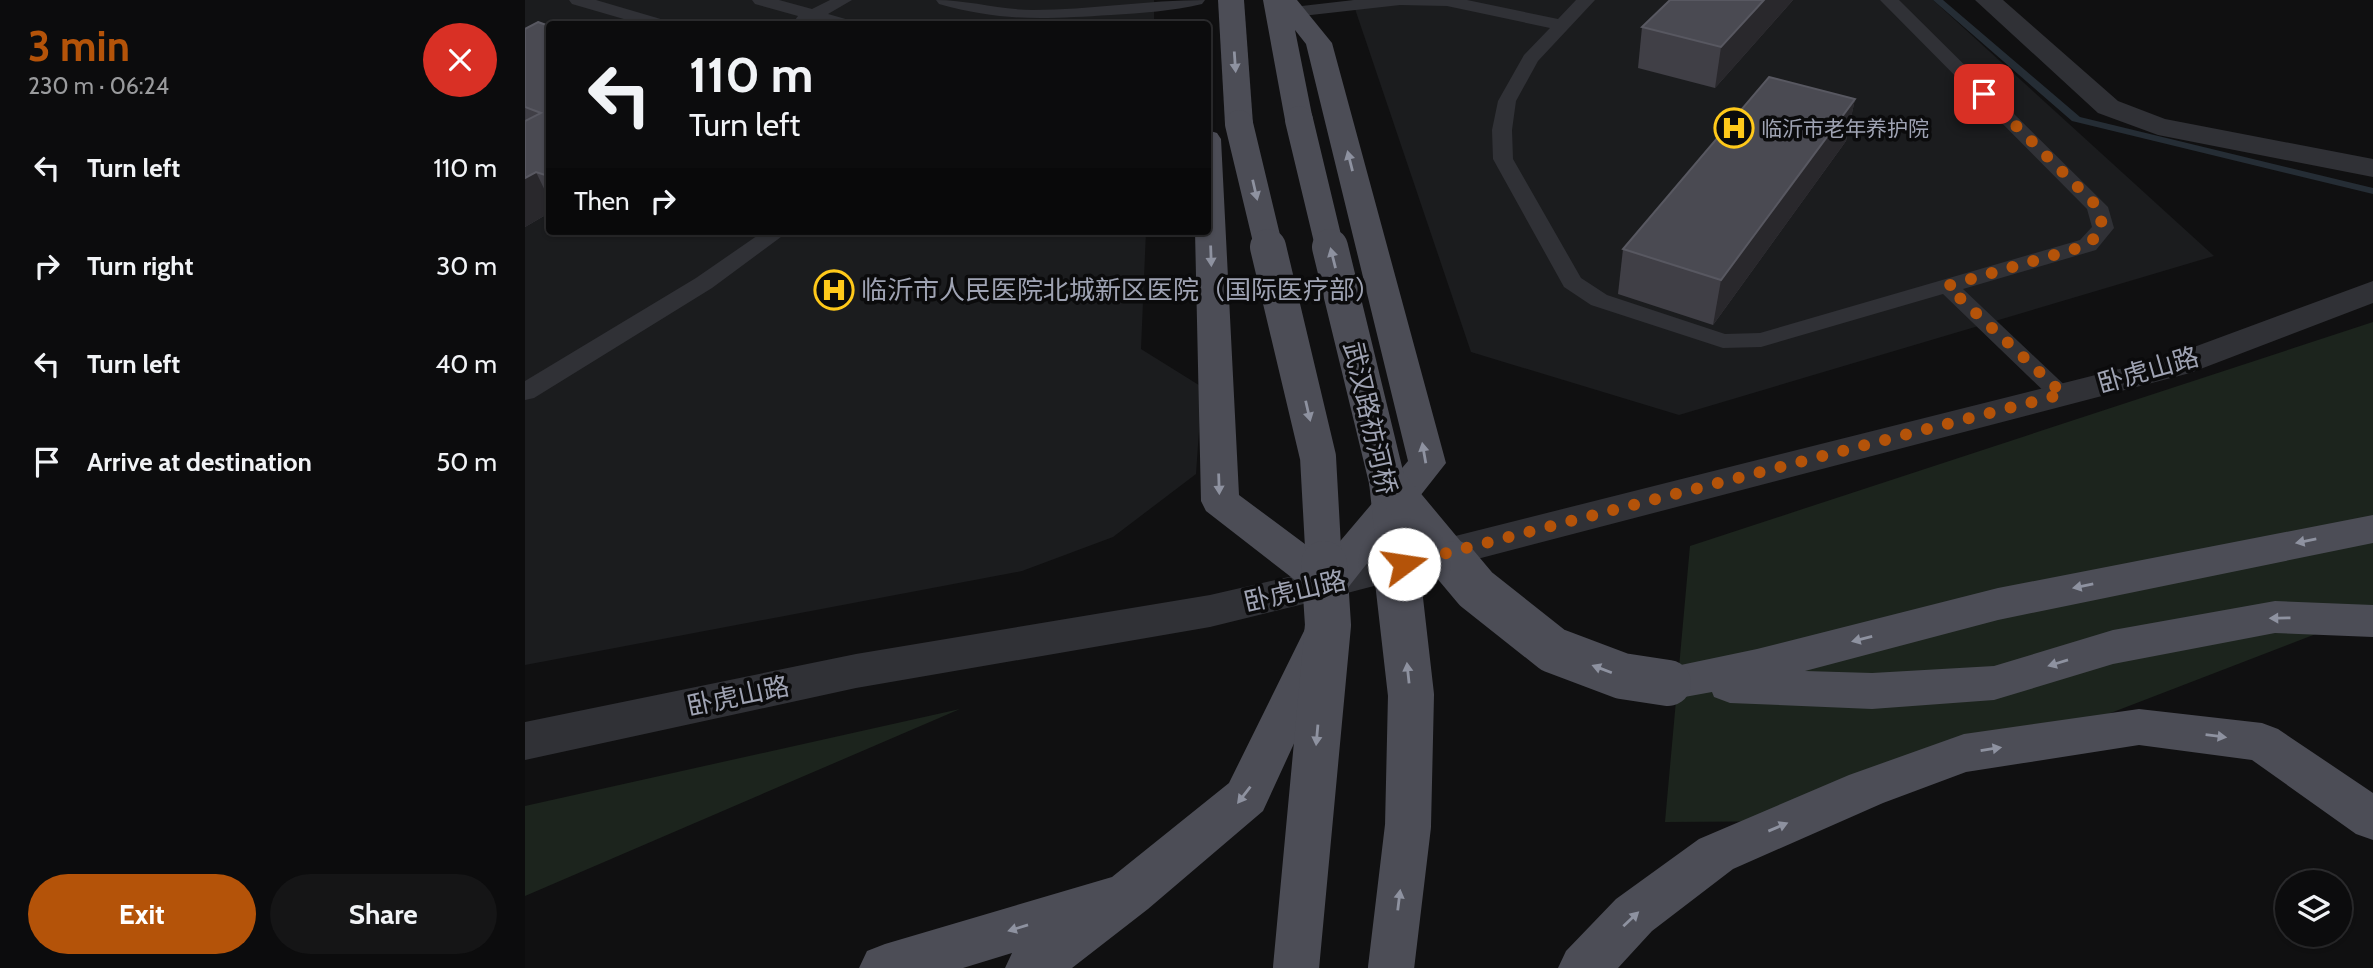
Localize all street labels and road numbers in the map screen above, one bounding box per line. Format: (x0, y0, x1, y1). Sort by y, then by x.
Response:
street label: 武汉路祊河桥 (1337, 338, 1403, 498)
street label: 卧虎山路 (2094, 340, 2202, 400)
street label: 卧虎山路 (1241, 564, 1349, 618)
street label: 卧虎山路 (684, 670, 792, 722)

